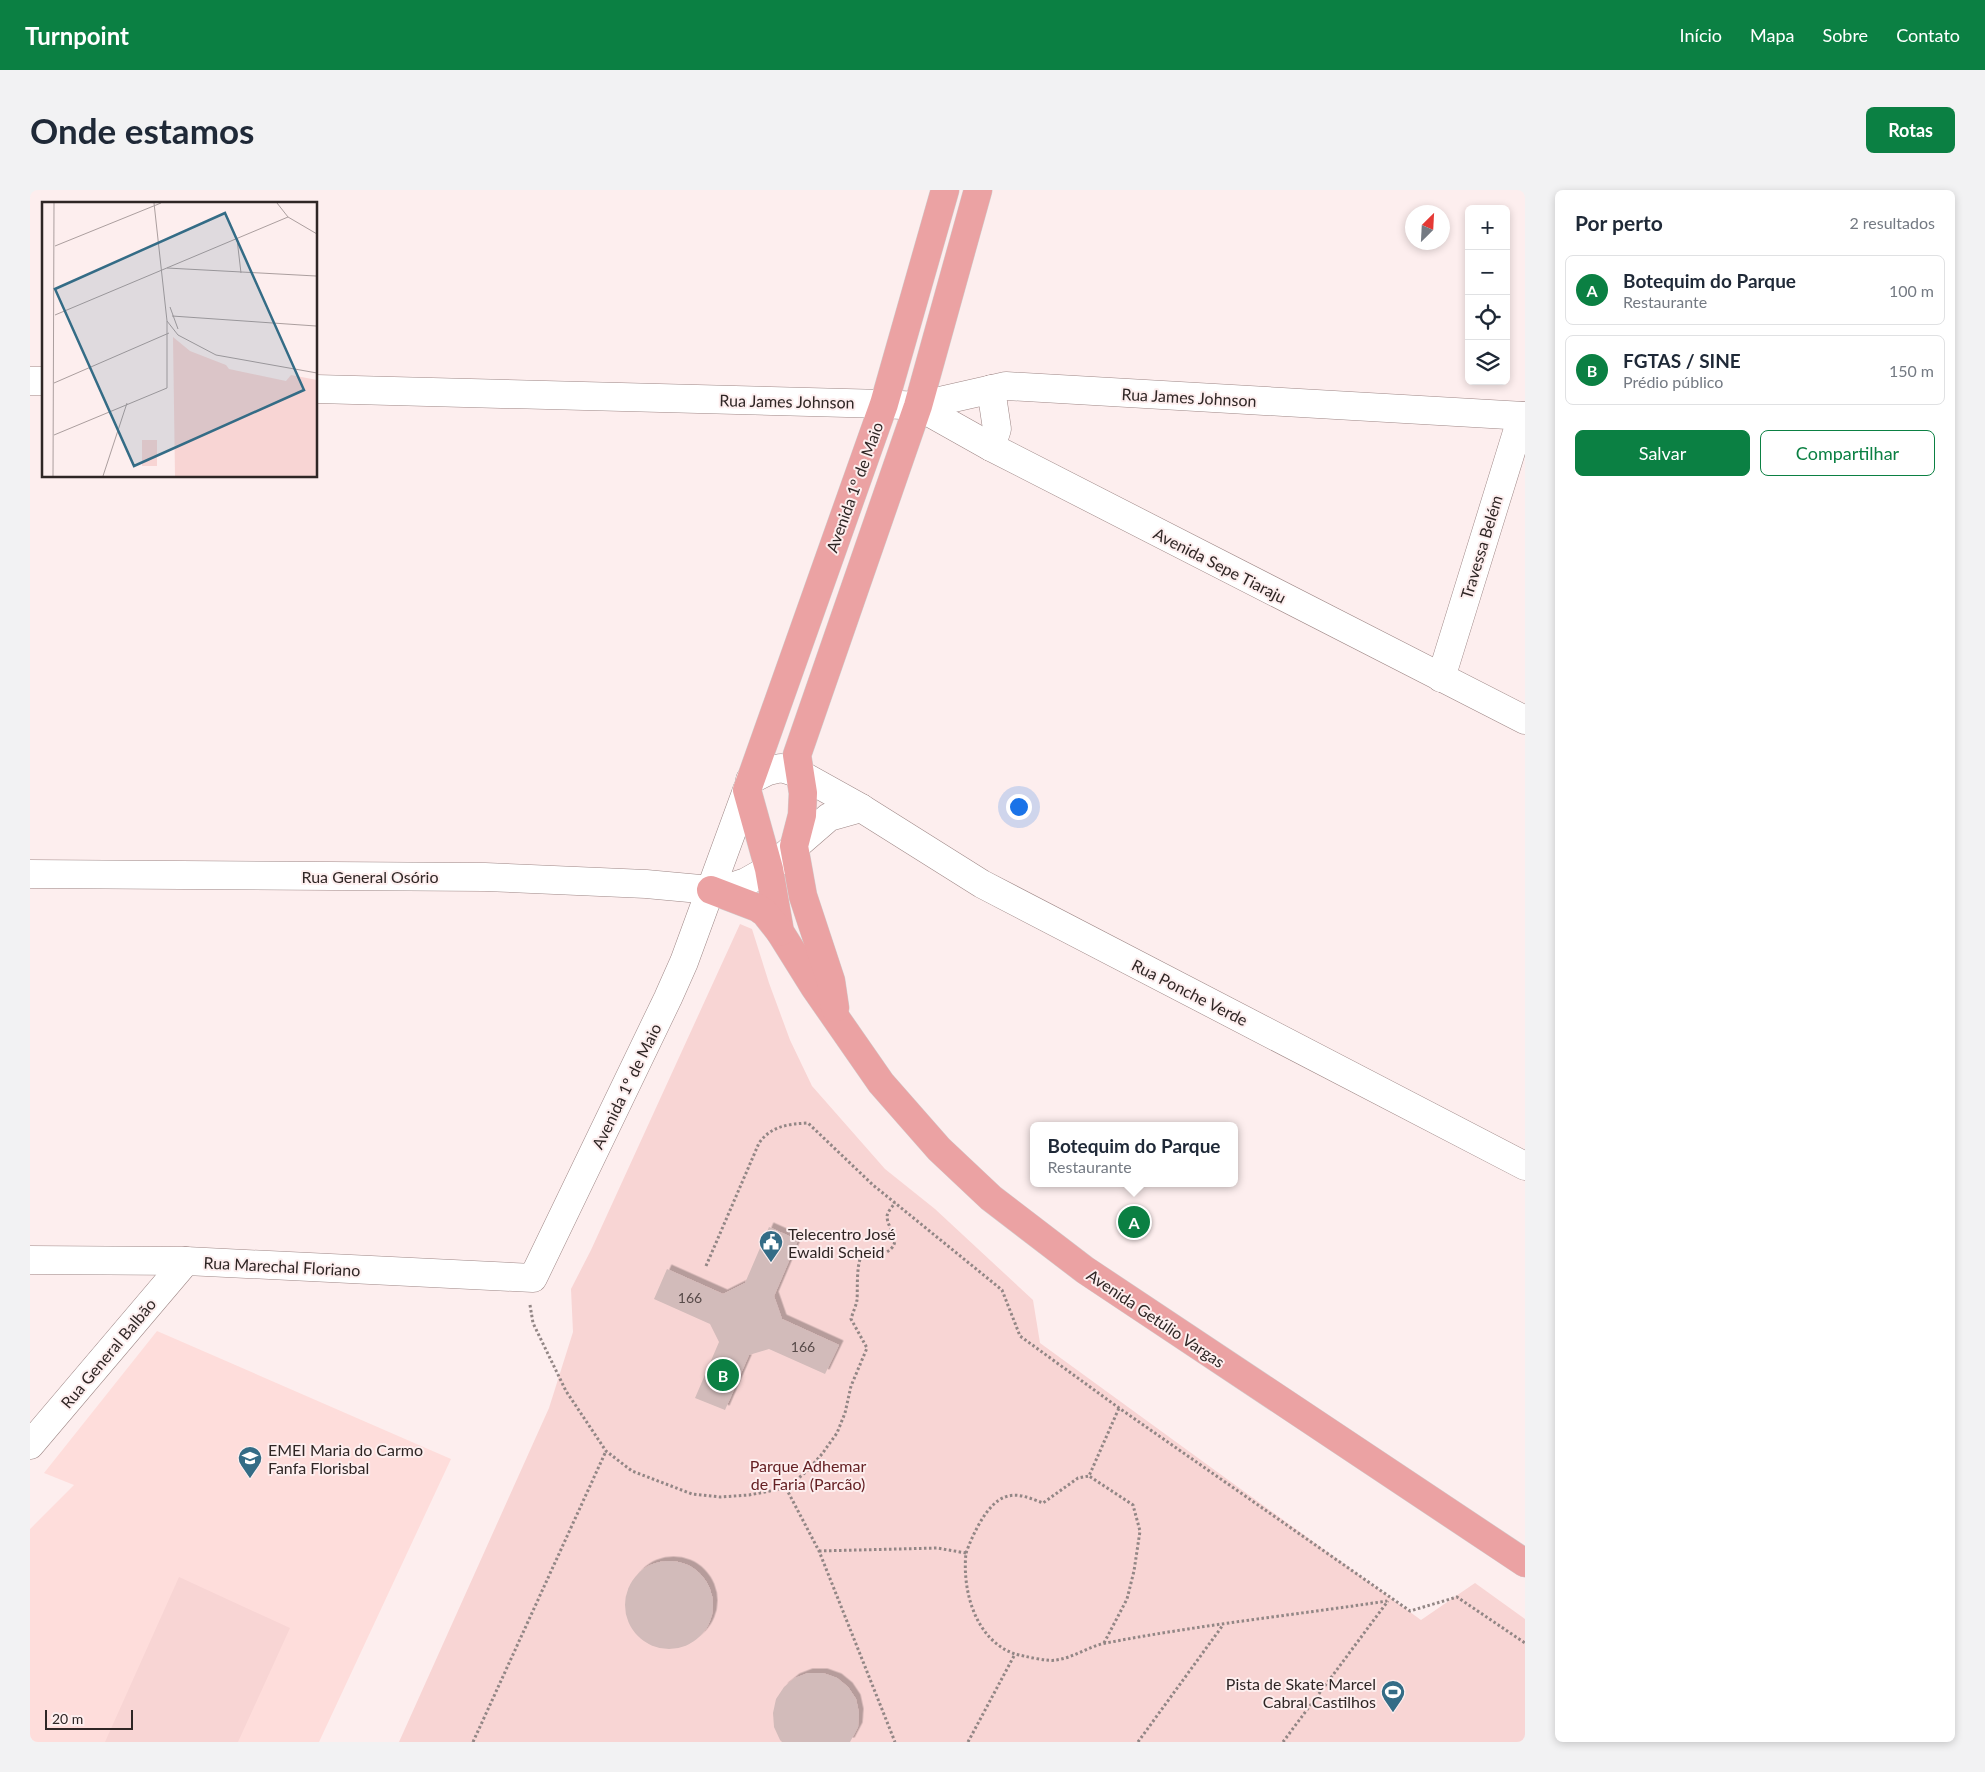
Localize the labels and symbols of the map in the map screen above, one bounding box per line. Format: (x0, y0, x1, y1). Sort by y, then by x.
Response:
inset map (42, 202, 318, 478)
north arrow (1405, 205, 1450, 250)
street label: Rua James Johnson (1121, 384, 1257, 410)
street label: Rua James Johnson (719, 390, 855, 412)
street label: Avenida 1º de Maio (822, 419, 886, 555)
street label: Travessa Belém (1456, 493, 1506, 601)
street label: Avenida Sepe Tiaraju (1151, 523, 1289, 607)
your location (1006, 794, 1032, 820)
street label: Rua General Osório (301, 867, 439, 886)
street label: Rua Ponche Verde (1129, 955, 1251, 1029)
street label: Avenida 1º de Maio (587, 1020, 665, 1152)
pin: A (1118, 1203, 1150, 1241)
place label: Telecentro José Ewaldi Scheid (788, 1224, 896, 1261)
public building icon: Telecentro José Ewaldi Scheid (758, 1229, 784, 1263)
street label: Rua Marechal Floriano (203, 1252, 361, 1280)
street label: Avenida Getúlio Vargas (1084, 1265, 1228, 1371)
house number: 166 (678, 1289, 702, 1306)
street label: Rua General Balbão (57, 1294, 159, 1412)
house number: 166 (791, 1338, 815, 1355)
pin: B (707, 1356, 739, 1394)
place label: EMEI Maria do Carmo Fanfa Florisbal (268, 1440, 423, 1477)
school or university icon: EMEI Maria do Carmo Fanfa Florisbal (237, 1445, 263, 1479)
park label: Parque Adhemar de Faria (Parcão) (750, 1456, 866, 1493)
place label: Pista de Skate Marcel Cabral Castilhos (1226, 1674, 1376, 1711)
sports icon: Pista de Skate Marcel Cabral Castilhos (1380, 1679, 1406, 1713)
scale bar (45, 1707, 132, 1730)

